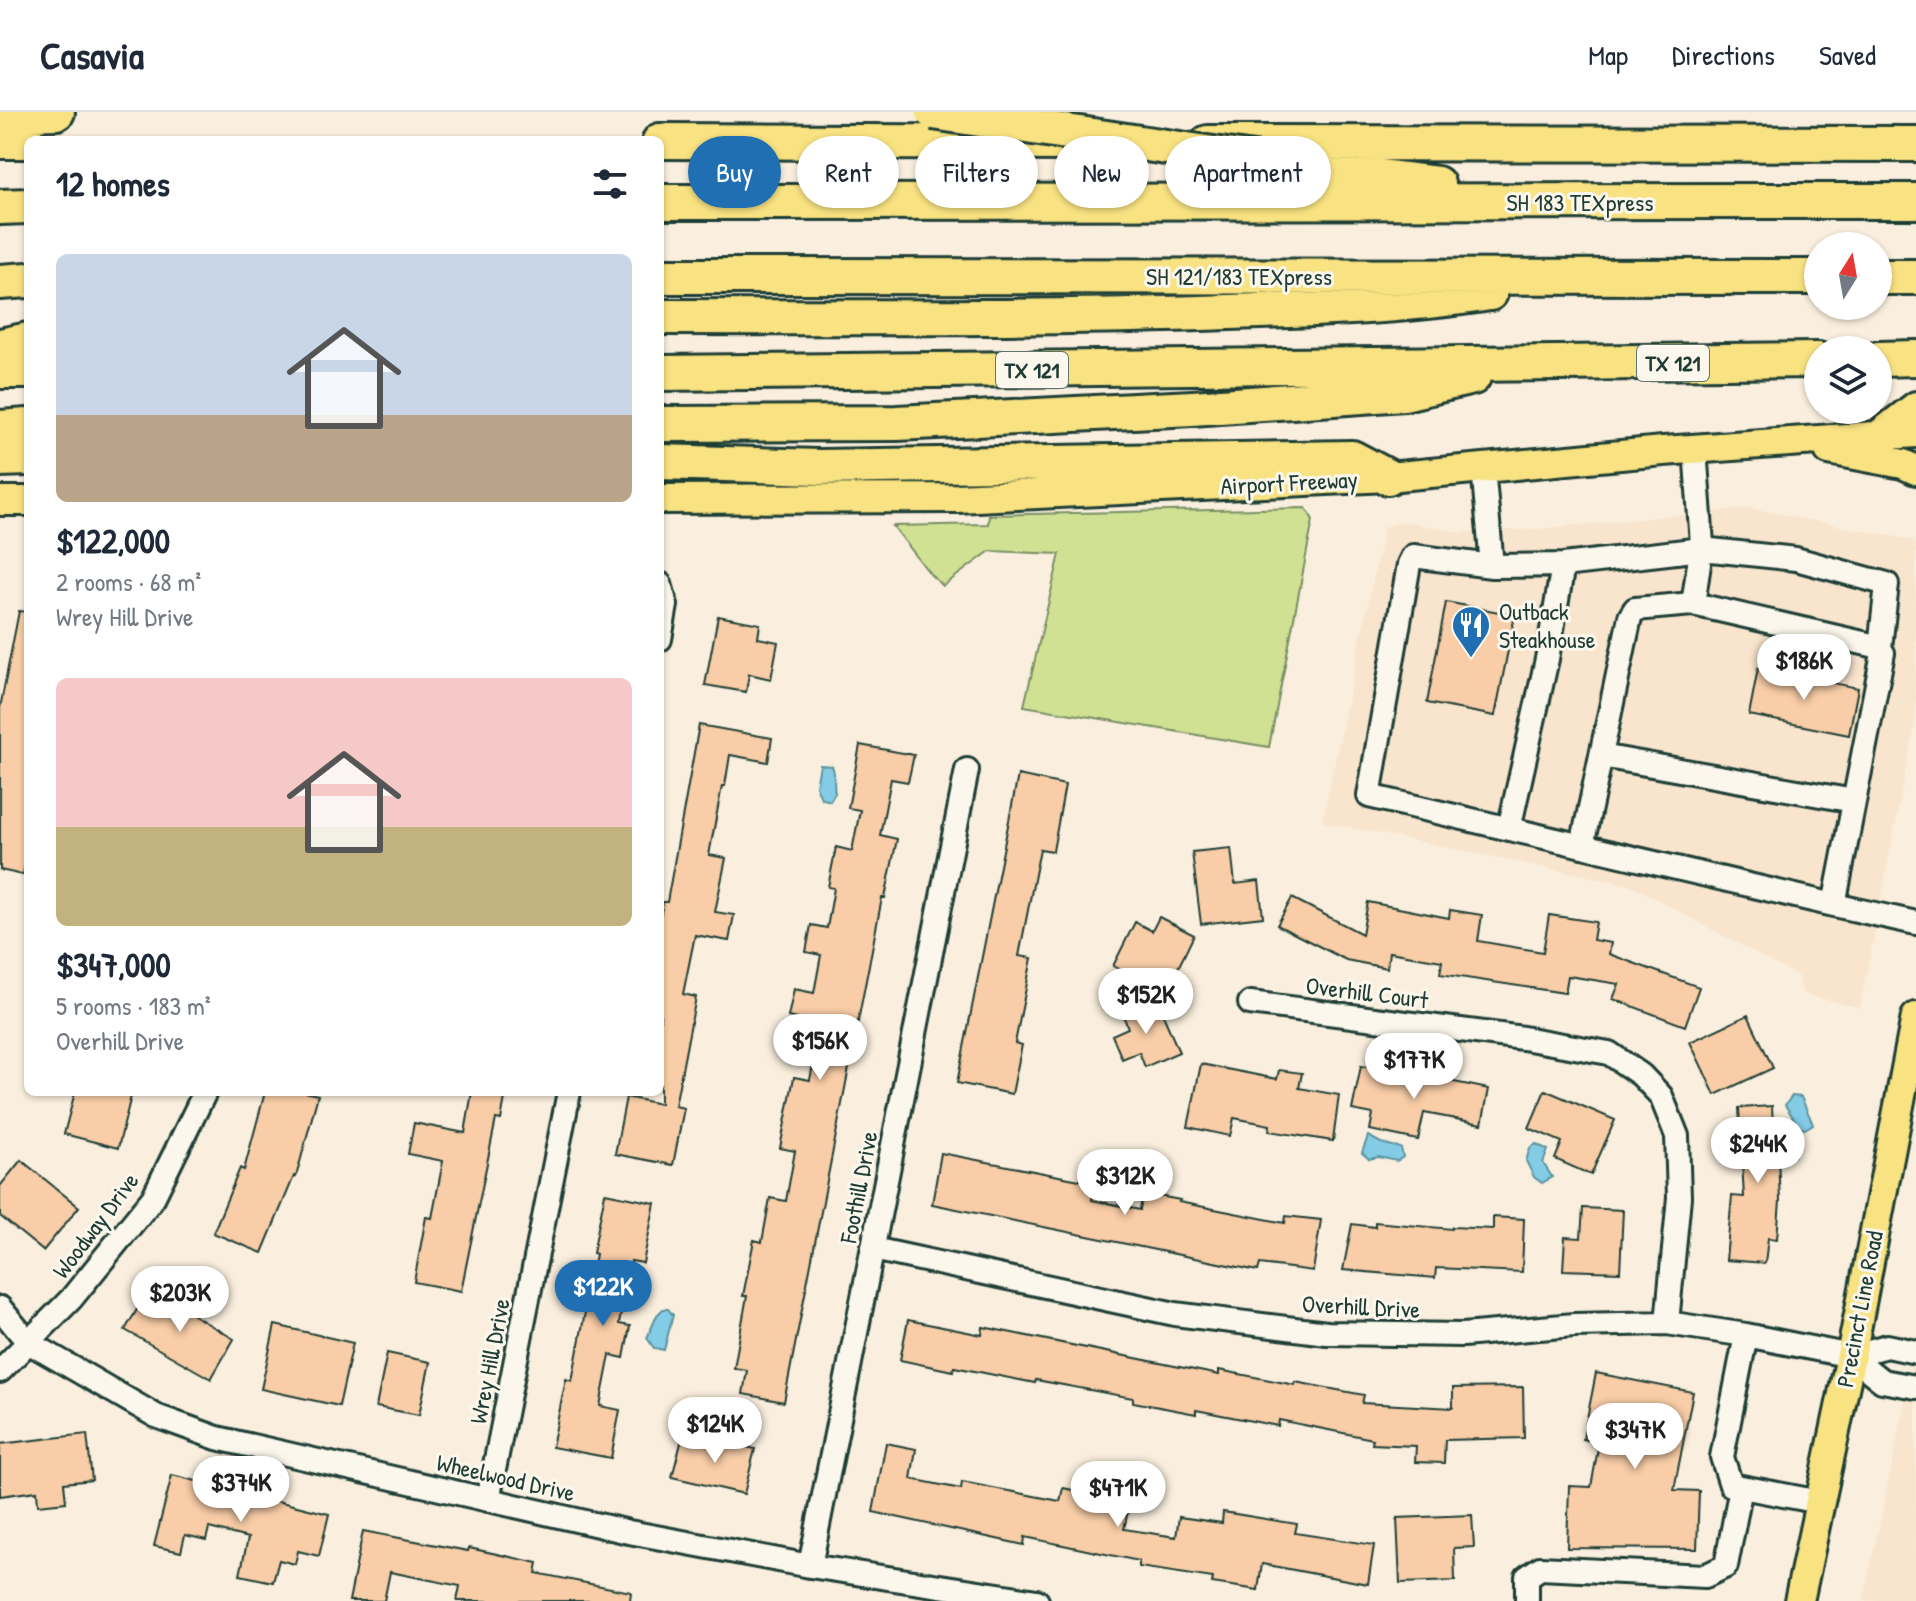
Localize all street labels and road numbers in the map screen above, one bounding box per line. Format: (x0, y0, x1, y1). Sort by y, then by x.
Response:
street label: SH 183 TEXpress (1507, 186, 1653, 218)
street label: SH 121/183 TEXpress (1146, 260, 1332, 292)
road number: TX 121 (1637, 345, 1709, 381)
road number: TX 121 (996, 352, 1068, 388)
street label: Airport Freeway (1220, 462, 1358, 502)
street label: Overhill Court (1304, 969, 1431, 1015)
street label: Foothill Drive (831, 1128, 885, 1247)
street label: Woodway Drive (45, 1165, 146, 1284)
street label: Precinct Line Road (1828, 1228, 1890, 1390)
street label: Overhill Drive (1301, 1287, 1421, 1325)
street label: Wrey Hill Drive (461, 1295, 517, 1426)
street label: Wheelwood Drive (434, 1446, 579, 1509)

